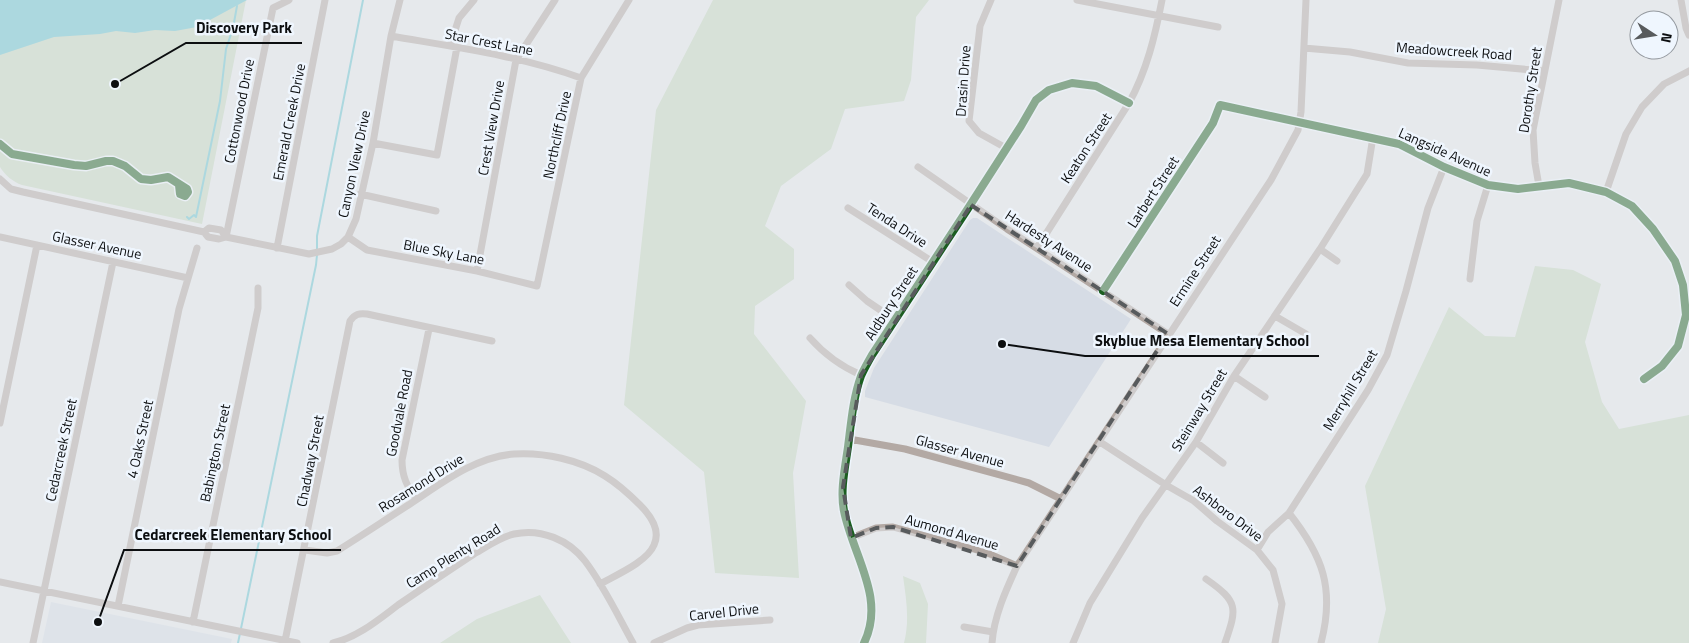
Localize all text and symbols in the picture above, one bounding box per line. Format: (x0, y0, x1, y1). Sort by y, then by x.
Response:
north arrow (1629, 10, 1679, 60)
callout: Discovery Park (186, 13, 302, 43)
text: Discovery Park (196, 16, 292, 39)
street label: Star Crest Lane (443, 23, 535, 60)
text: N (1656, 31, 1678, 45)
street label: Meadowcreek Road (1395, 36, 1513, 65)
street label: Drasin Drive (950, 44, 975, 117)
street label: Dorothy Street (1512, 45, 1547, 134)
street label: Cottonwood Drive (218, 57, 259, 165)
street label: Emerald Creek Drive (267, 62, 310, 182)
street label: Crest View Drive (472, 79, 509, 177)
street label: Northcliff Drive (537, 89, 576, 181)
street label: Canyon View Drive (332, 108, 375, 220)
street label: Keaton Street (1055, 108, 1116, 187)
street label: Langside Avenue (1396, 122, 1495, 181)
street label: Larbert Street (1121, 152, 1184, 232)
street label: Tenda Drive (863, 197, 932, 252)
street label: Hardesty Avenue (1001, 204, 1097, 277)
street label: Glasser Avenue (51, 225, 144, 264)
street label: Ermine Street (1164, 231, 1226, 310)
street label: Blue Sky Lane (402, 233, 486, 270)
street label: Aldbury Street (859, 261, 922, 344)
callout: Skyblue Mesa Elementary School (1085, 326, 1319, 356)
text: Skyblue Mesa Elementary School (1095, 329, 1309, 352)
street label: Merryhill Street (1317, 345, 1382, 434)
street label: Steinway Street (1166, 364, 1232, 455)
street label: Goodvale Road (380, 368, 417, 458)
street label: Cedarcreek Street (39, 397, 82, 503)
street label: 4 Oaks Street (121, 398, 158, 480)
street label: Babington Street (194, 402, 235, 504)
street label: Chadway Street (290, 413, 329, 509)
street label: Glasser Avenue (914, 429, 1007, 472)
street label: Rosamond Drive (374, 448, 467, 517)
street label: Ashboro Drive (1189, 479, 1268, 546)
street label: Aumond Avenue (903, 508, 1001, 555)
street label: Camp Plenty Road (401, 518, 504, 593)
callout: Cedarcreek Elementary School (124, 520, 341, 550)
text: Cedarcreek Elementary School (135, 523, 331, 546)
street label: Carvel Drive (688, 597, 760, 626)

